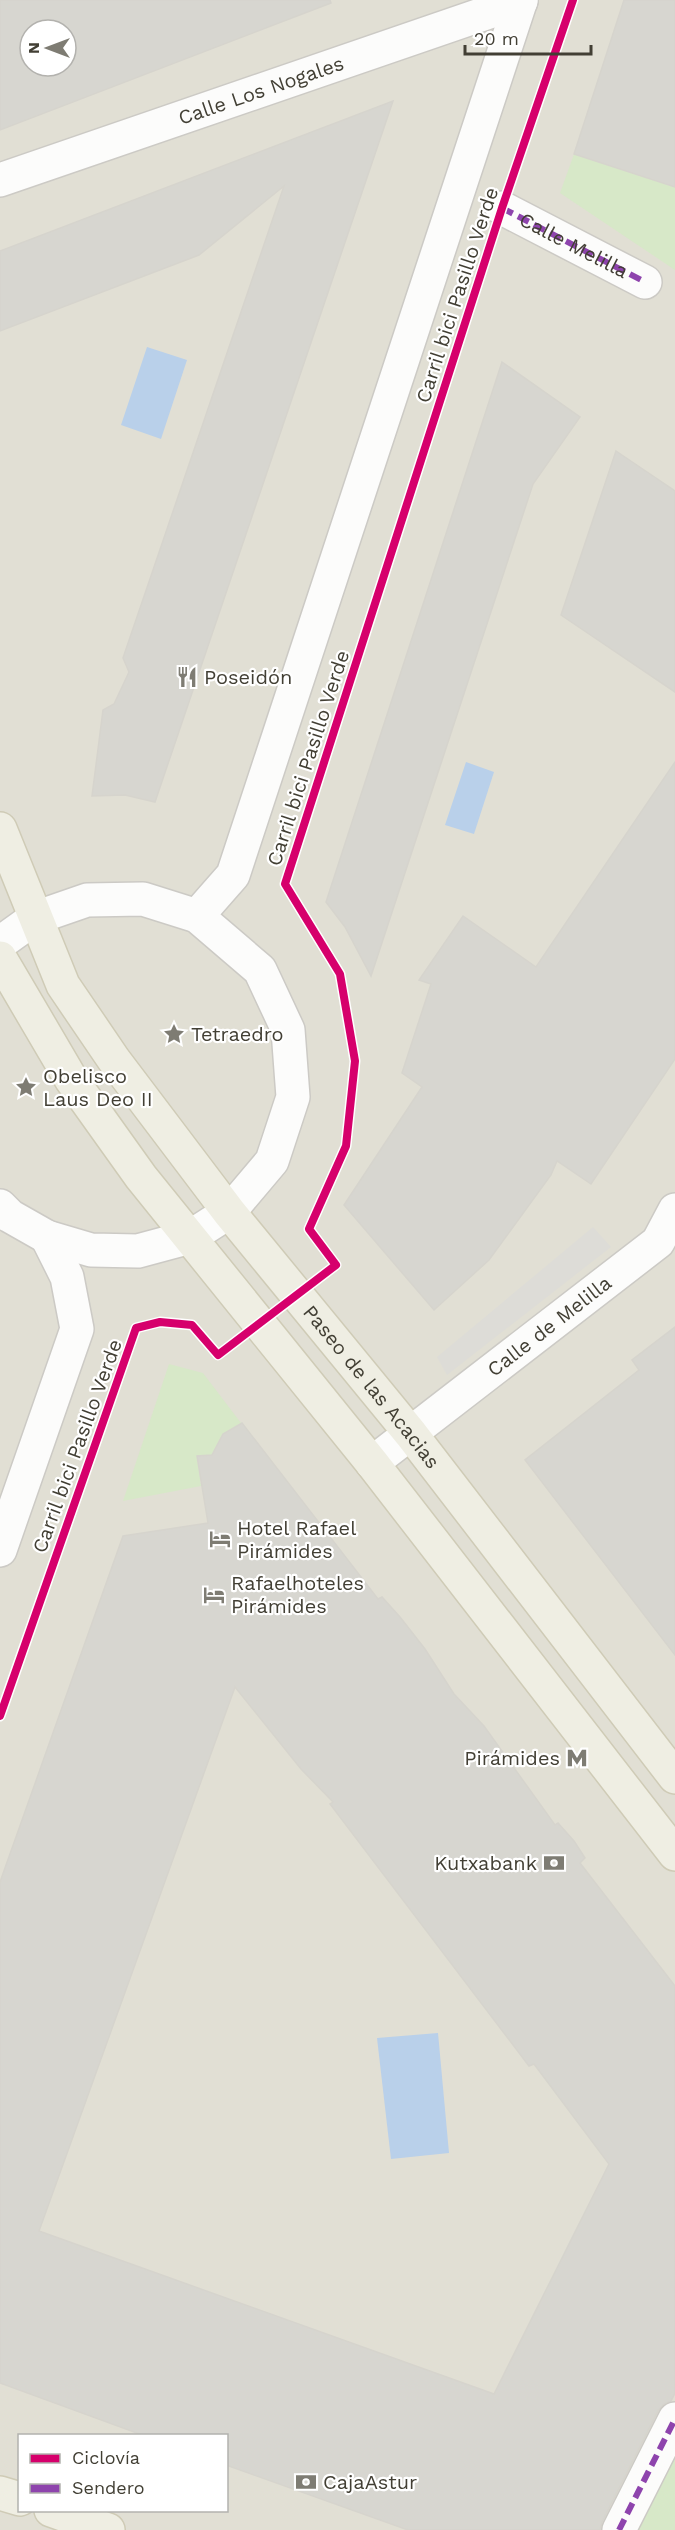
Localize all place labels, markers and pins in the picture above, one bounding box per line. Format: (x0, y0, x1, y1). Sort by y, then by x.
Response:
restaurant icon: Poseidón (175, 665, 199, 689)
place label: Poseidón (204, 665, 292, 689)
place icon: Tetraedro (162, 1022, 186, 1046)
place label: Tetraedro (191, 1022, 284, 1046)
place label: Obelisco Laus Deo II (43, 1064, 153, 1111)
place icon: Obelisco Laus Deo II (14, 1075, 38, 1099)
place label: Hotel Rafael Pirámides (237, 1516, 356, 1563)
hotel icon: Hotel Rafael Pirámides (208, 1527, 232, 1551)
place label: Rafaelhoteles Pirámides (231, 1571, 364, 1618)
hotel icon: Rafaelhoteles Pirámides (202, 1583, 226, 1607)
place label: Pirámides (464, 1746, 560, 1770)
metro station icon: Pirámides (565, 1746, 589, 1770)
place label: Kutxabank (434, 1851, 537, 1875)
bank icon: Kutxabank (542, 1851, 566, 1875)
bank icon: CajaAstur (294, 2470, 318, 2494)
place label: CajaAstur (323, 2470, 417, 2494)

